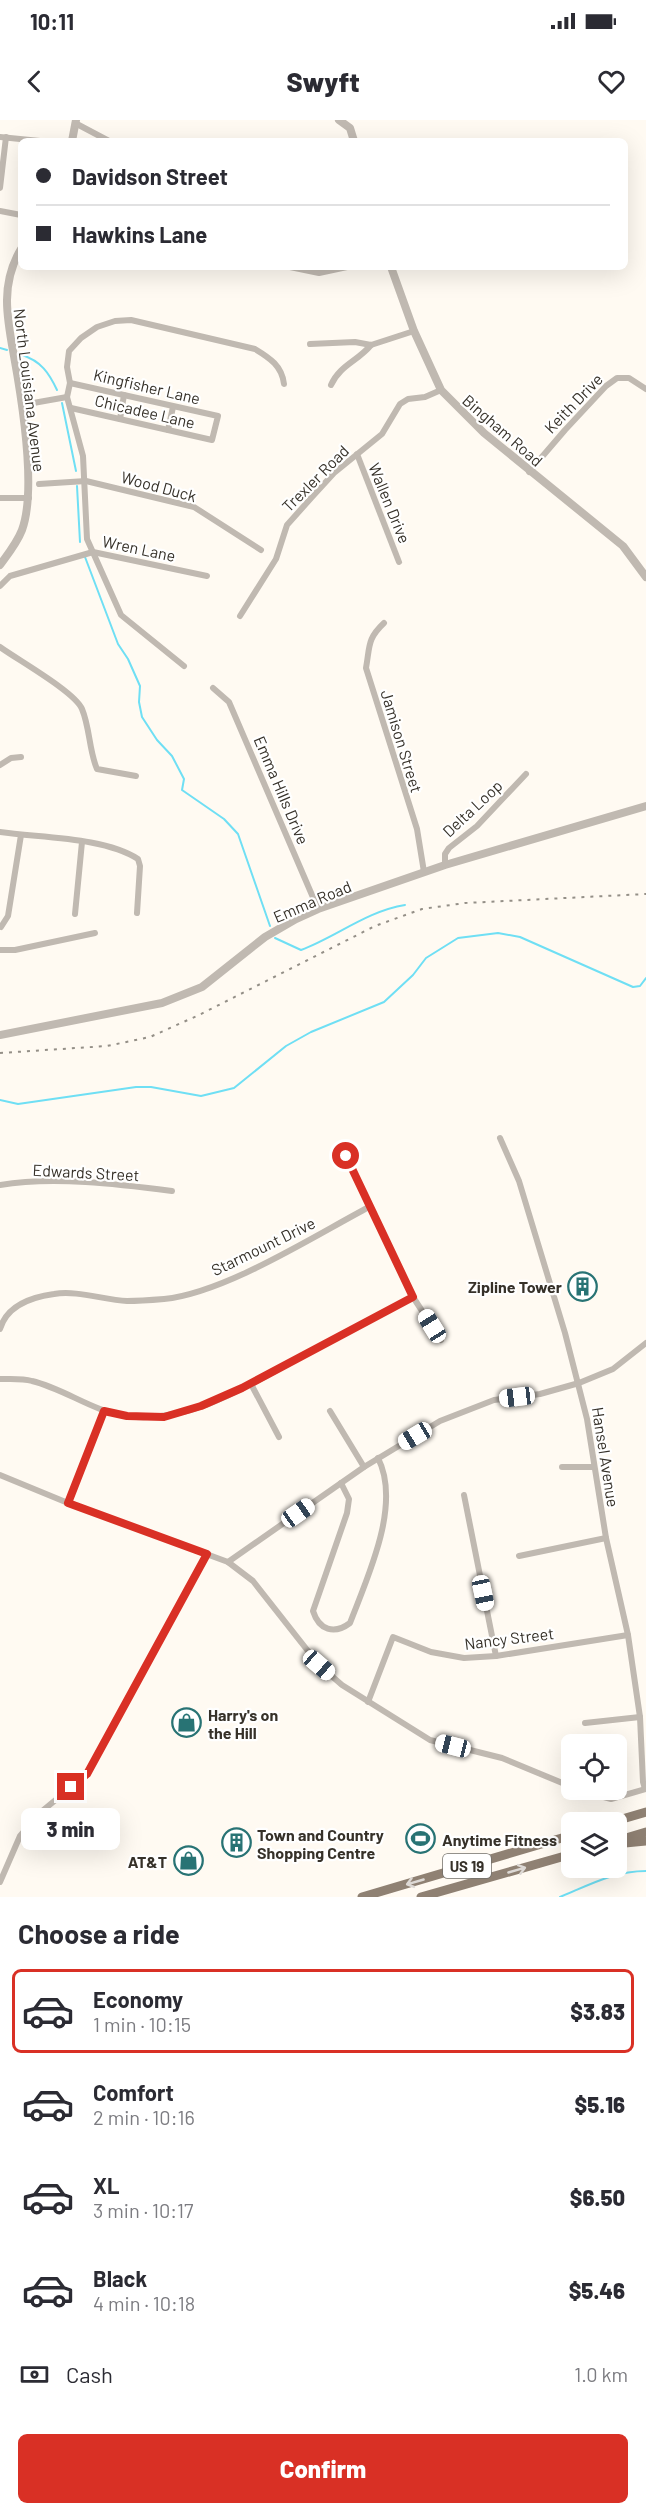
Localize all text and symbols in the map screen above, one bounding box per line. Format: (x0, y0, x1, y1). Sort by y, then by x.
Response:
text: 10:11 (30, 8, 74, 34)
icon: back (18, 65, 51, 98)
text: Swyft (286, 65, 360, 97)
icon: heart (595, 65, 628, 98)
text: Davidson Street (72, 163, 228, 189)
text: Hawkins Lane (72, 221, 207, 247)
street label: North Louisiana Avenue (11, 307, 49, 473)
street label: Kingfisher Lane (92, 364, 202, 408)
street label: Keith Drive (540, 369, 606, 437)
street label: Chicadee Lane (93, 390, 197, 432)
street label: Bingham Road (459, 390, 547, 470)
street label: Trexler Road (278, 441, 352, 515)
street label: Wallen Drive (365, 460, 415, 546)
street label: Wood Duck (119, 467, 199, 505)
street label: Wren Lane (101, 531, 177, 565)
street label: Jamison Street (377, 687, 427, 795)
street label: Emma Hills Drive (251, 733, 313, 847)
street label: Delta Loop (438, 776, 506, 840)
street label: Emma Road (270, 876, 354, 926)
route start (332, 1142, 359, 1169)
street label: Edwards Street (32, 1160, 140, 1184)
street label: Starmount Drive (208, 1213, 318, 1279)
building icon: Zipline Tower (567, 1270, 599, 1302)
place label: Zipline Tower (468, 1277, 562, 1296)
car (415, 1306, 449, 1346)
car (498, 1386, 536, 1408)
street label: Hansel Avenue (589, 1406, 623, 1508)
car (395, 1419, 435, 1453)
car (278, 1495, 318, 1531)
car (470, 1574, 496, 1612)
street label: Nancy Street (463, 1623, 555, 1653)
car (300, 1646, 338, 1684)
place label: Harry's on the Hill (208, 1705, 278, 1742)
shop icon: Harry's on the Hill (171, 1707, 203, 1739)
car (433, 1733, 473, 1759)
map controls (561, 1734, 627, 1878)
button: locate (561, 1734, 627, 1800)
route end (57, 1773, 84, 1800)
callout: 3 min (22, 1808, 121, 1850)
button: layers (561, 1812, 627, 1878)
text: 3 min (47, 1817, 94, 1841)
sports icon: Anytime Fitness (405, 1823, 437, 1855)
place label: Town and Country Shopping Centre (257, 1825, 384, 1862)
building icon: Town and Country Shopping Centre (220, 1827, 252, 1859)
place label: Anytime Fitness (442, 1830, 557, 1849)
shop icon: AT&T (172, 1845, 204, 1877)
place label: AT&T (128, 1852, 167, 1871)
road number: US 19 (443, 1854, 491, 1878)
one-way arrow (508, 1864, 527, 1875)
one-way arrow (406, 1877, 425, 1888)
text: Choose a ride (18, 1917, 180, 1949)
icon: car (21, 1984, 75, 2038)
text: Economy (93, 1986, 183, 2012)
text: $3.83 (570, 1998, 625, 2024)
text: 1 min · 10:15 (93, 2012, 191, 2036)
icon: car (21, 2077, 75, 2131)
text: Comfort (93, 2079, 174, 2105)
text: $5.16 (575, 2091, 625, 2117)
text: 2 min · 10:16 (93, 2105, 195, 2129)
icon: car (21, 2170, 75, 2224)
text: XL (93, 2172, 119, 2198)
text: $6.50 (570, 2184, 625, 2210)
text: 3 min · 10:17 (93, 2198, 193, 2222)
icon: car (21, 2263, 75, 2317)
text: Black (93, 2265, 147, 2291)
text: $5.46 (569, 2277, 625, 2303)
text: 4 min · 10:18 (93, 2291, 195, 2315)
icon: cash (18, 2358, 51, 2391)
text: Cash (66, 2361, 113, 2387)
text: 1.0 km (574, 2362, 628, 2386)
button: Confirm (18, 2434, 628, 2503)

